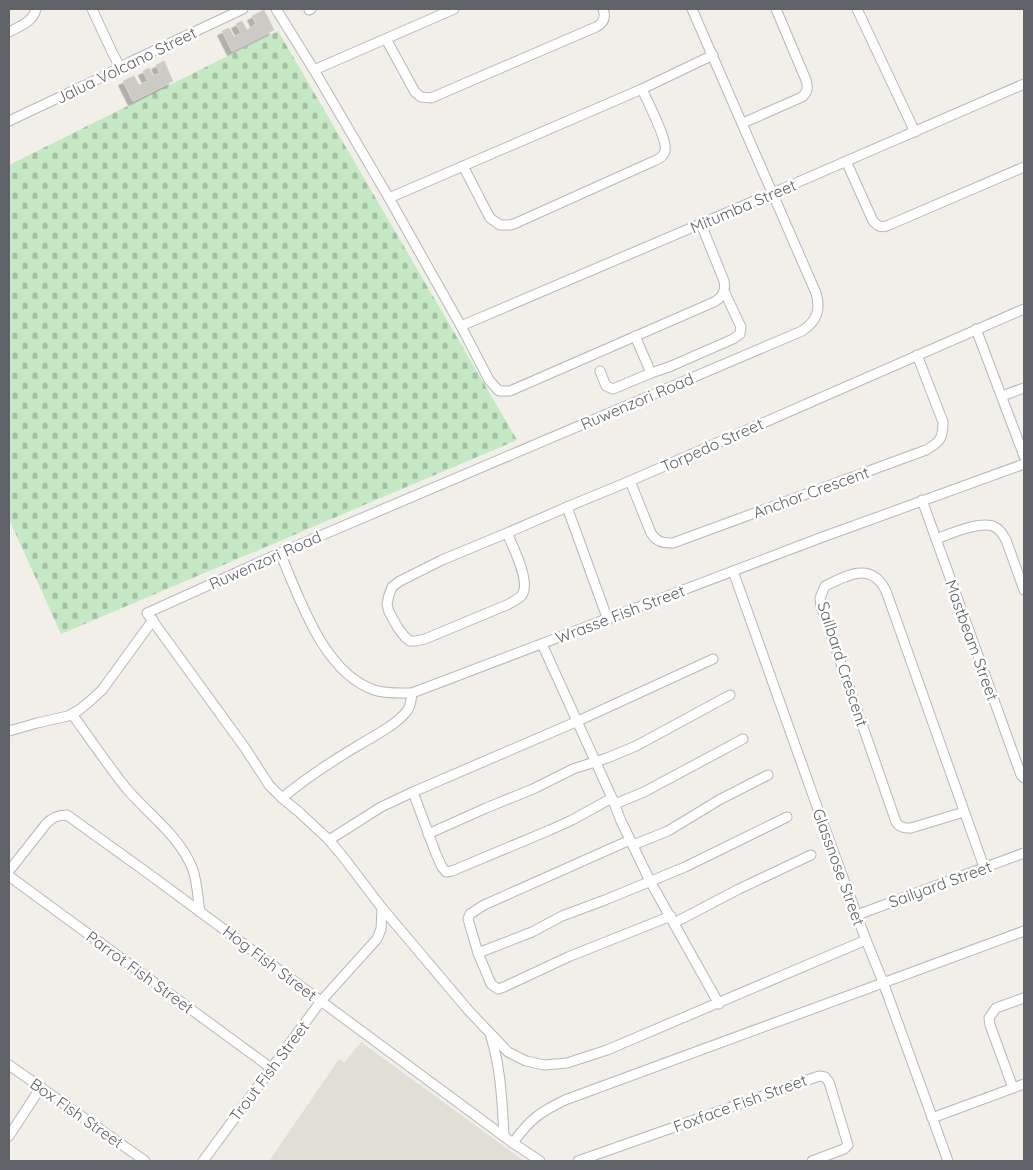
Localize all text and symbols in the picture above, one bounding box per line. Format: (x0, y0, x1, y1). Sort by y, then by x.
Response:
street label: Jalua Volcano Street (52, 22, 200, 108)
street label: Mitumba Street (687, 175, 799, 237)
street label: Ruwenzori Road (577, 368, 697, 434)
street label: Torpedo Street (658, 414, 766, 476)
street label: Anchor Crescent (750, 462, 872, 522)
street label: Ruwenzori Road (206, 526, 324, 594)
street label: Mastbeam Street (941, 577, 1003, 703)
street label: Wrasse Fish Street (553, 580, 687, 648)
street label: Sailbard Crescent (813, 599, 873, 729)
street label: Glassnose Street (809, 806, 869, 928)
street label: Sailyard Street (886, 856, 994, 912)
street label: Hog Fish Street (219, 921, 321, 1005)
street label: Parrot Fish Street (82, 926, 198, 1018)
street label: Trout Fish Street (225, 1017, 313, 1125)
street label: Foxface Fish Street (671, 1070, 809, 1136)
street label: Box Fish Street (27, 1073, 127, 1153)

